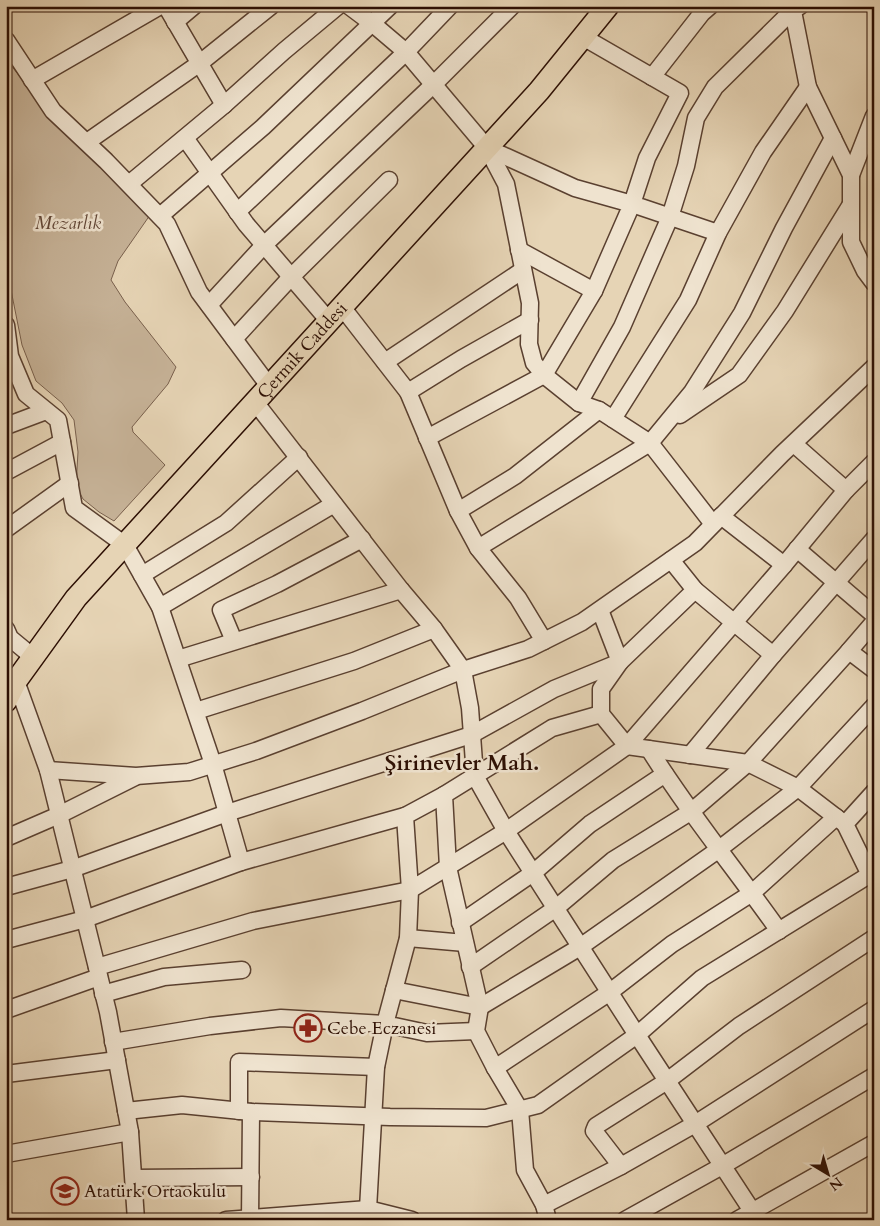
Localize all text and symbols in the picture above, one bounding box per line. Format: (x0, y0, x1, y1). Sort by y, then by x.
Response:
park label: Mezarlık (35, 211, 101, 236)
street label: Çermik Caddesi (251, 297, 353, 404)
district label: Şirinevler Mah. (385, 748, 539, 778)
pharmacy icon: Cebe Eczanesi (293, 1013, 323, 1043)
place label: Cebe Eczanesi (327, 1016, 436, 1041)
north arrow (802, 1148, 852, 1198)
text: N (825, 1173, 846, 1195)
school or university icon: Atatürk Ortaokulu (50, 1176, 80, 1206)
place label: Atatürk Ortaokulu (84, 1179, 226, 1204)

